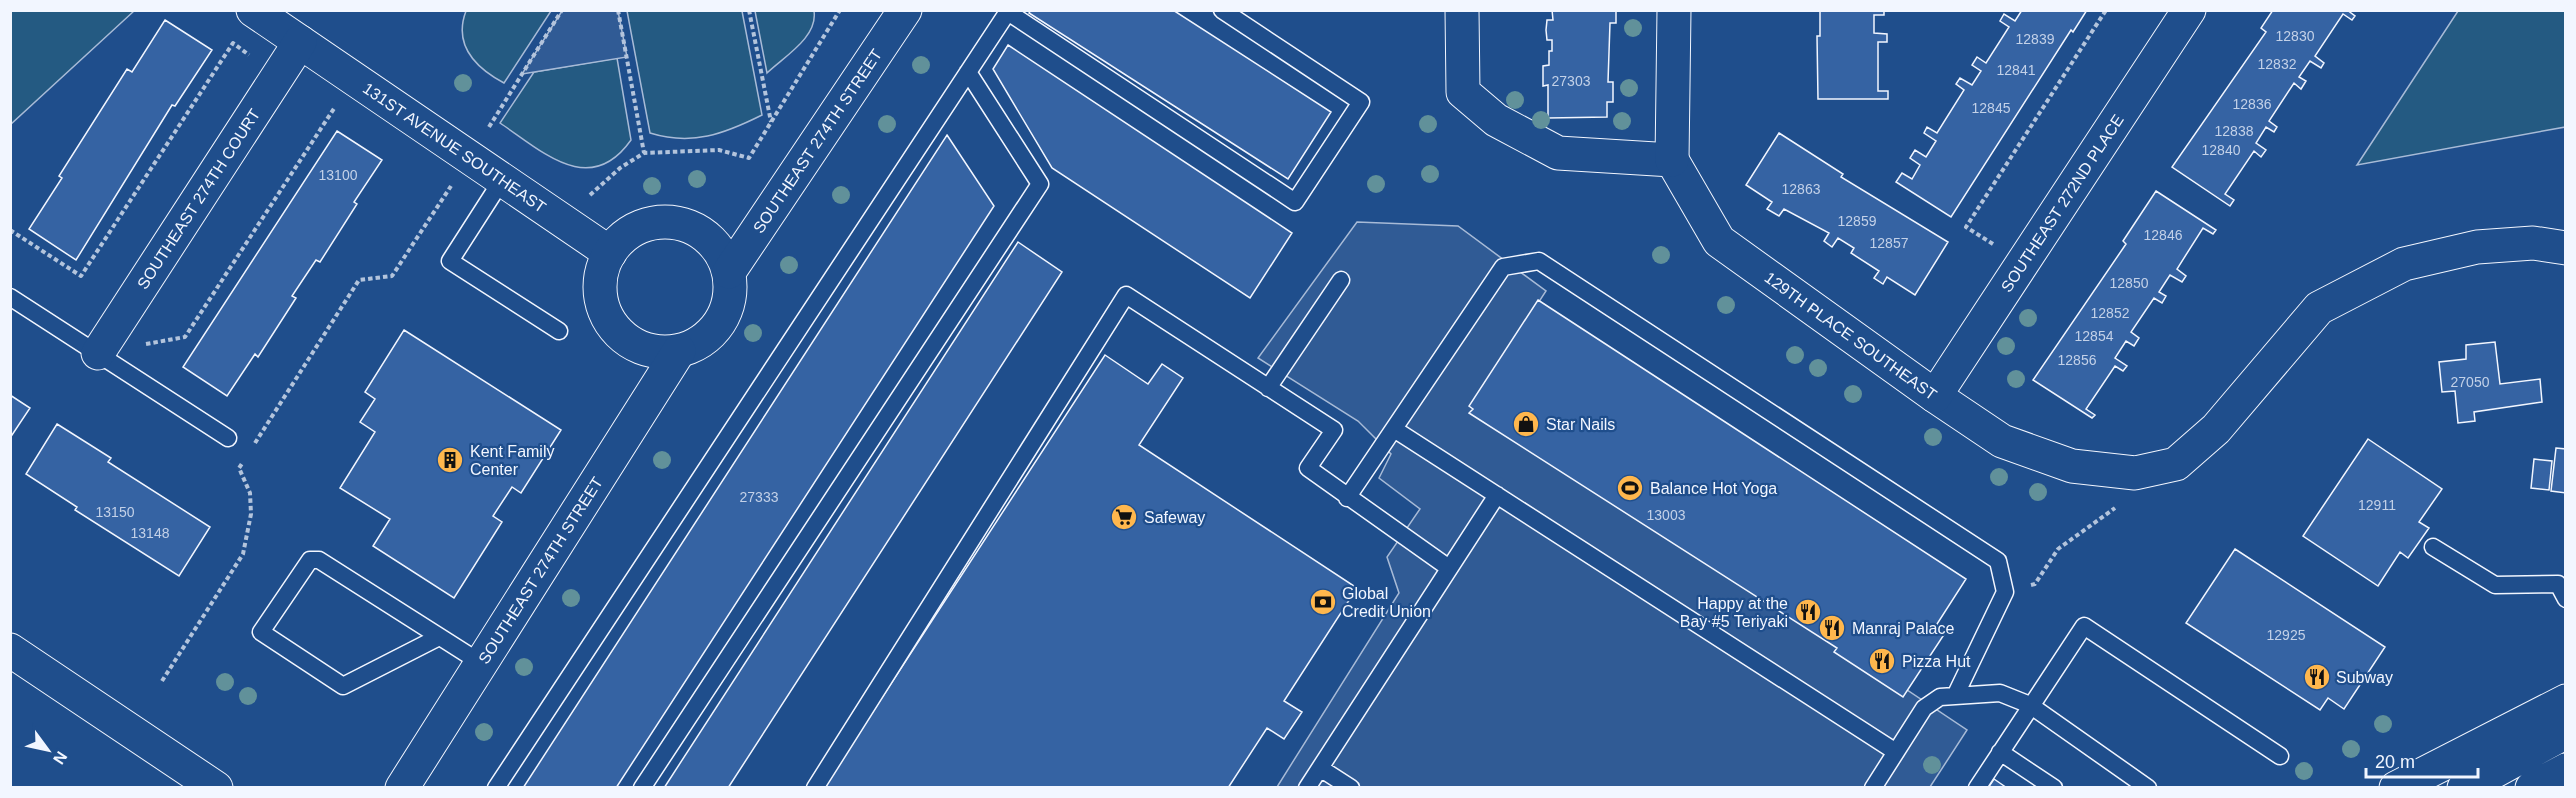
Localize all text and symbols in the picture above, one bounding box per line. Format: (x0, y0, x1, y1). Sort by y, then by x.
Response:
house number: 12830 (2276, 28, 2315, 44)
house number: 12839 (2016, 31, 2055, 47)
street label: SOUTHEAST 274TH STREET (750, 46, 885, 236)
house number: 12832 (2258, 56, 2297, 72)
house number: 12841 (1997, 62, 2036, 78)
house number: 27303 (1552, 73, 1591, 89)
street label: 131ST AVENUE SOUTHEAST (360, 80, 549, 216)
house number: 12836 (2233, 96, 2272, 112)
house number: 12845 (1972, 100, 2011, 116)
street label: SOUTHEAST 274TH COURT (134, 106, 263, 292)
street label: SOUTHEAST 272ND PLACE (1998, 111, 2127, 295)
house number: 12838 (2215, 123, 2254, 139)
house number: 12840 (2202, 142, 2241, 158)
house number: 13100 (319, 167, 358, 183)
house number: 12863 (1782, 181, 1821, 197)
house number: 12859 (1838, 213, 1877, 229)
house number: 12846 (2144, 227, 2183, 243)
house number: 12857 (1870, 235, 1909, 251)
street label: 129TH PLACE SOUTHEAST (1761, 269, 1940, 404)
house number: 12850 (2110, 275, 2149, 291)
house number: 12852 (2091, 305, 2130, 321)
house number: 12854 (2075, 328, 2114, 344)
house number: 12856 (2058, 352, 2097, 368)
house number: 27050 (2451, 374, 2490, 390)
shop icon: Star Nails (1511, 409, 1541, 439)
place label: Star Nails (1546, 416, 1615, 433)
place label: Kent Family Center (470, 443, 554, 478)
building icon: Kent Family Center (435, 445, 465, 475)
sports icon: Balance Hot Yoga (1615, 473, 1645, 503)
street label: SOUTHEAST 274TH STREET (475, 474, 606, 667)
place label: Balance Hot Yoga (1650, 480, 1777, 497)
house number: 27333 (740, 489, 779, 505)
house number: 12911 (2358, 497, 2396, 513)
supermarket icon: Safeway (1109, 502, 1139, 532)
house number: 13150 (96, 504, 135, 520)
house number: 13003 (1647, 507, 1686, 523)
place label: Safeway (1144, 509, 1205, 526)
house number: 13148 (131, 525, 170, 541)
place label: Global Credit Union (1342, 585, 1431, 620)
bank icon: Global Credit Union (1308, 587, 1338, 617)
place label: Happy at the Bay #5 Teriyaki (1680, 595, 1788, 630)
restaurant icon: Happy at the Bay #5 Teriyaki (1793, 597, 1823, 627)
restaurant icon: Manraj Palace (1817, 613, 1847, 643)
place label: Manraj Palace (1852, 620, 1954, 637)
house number: 12925 (2267, 627, 2306, 643)
restaurant icon: Pizza Hut (1867, 646, 1897, 676)
place label: Pizza Hut (1902, 653, 1971, 670)
restaurant icon: Subway (2302, 662, 2332, 692)
place label: Subway (2336, 669, 2393, 686)
north arrow (18, 720, 78, 780)
scale bar (2366, 741, 2478, 779)
text: N (50, 748, 70, 767)
text: 20 m (2375, 752, 2415, 772)

